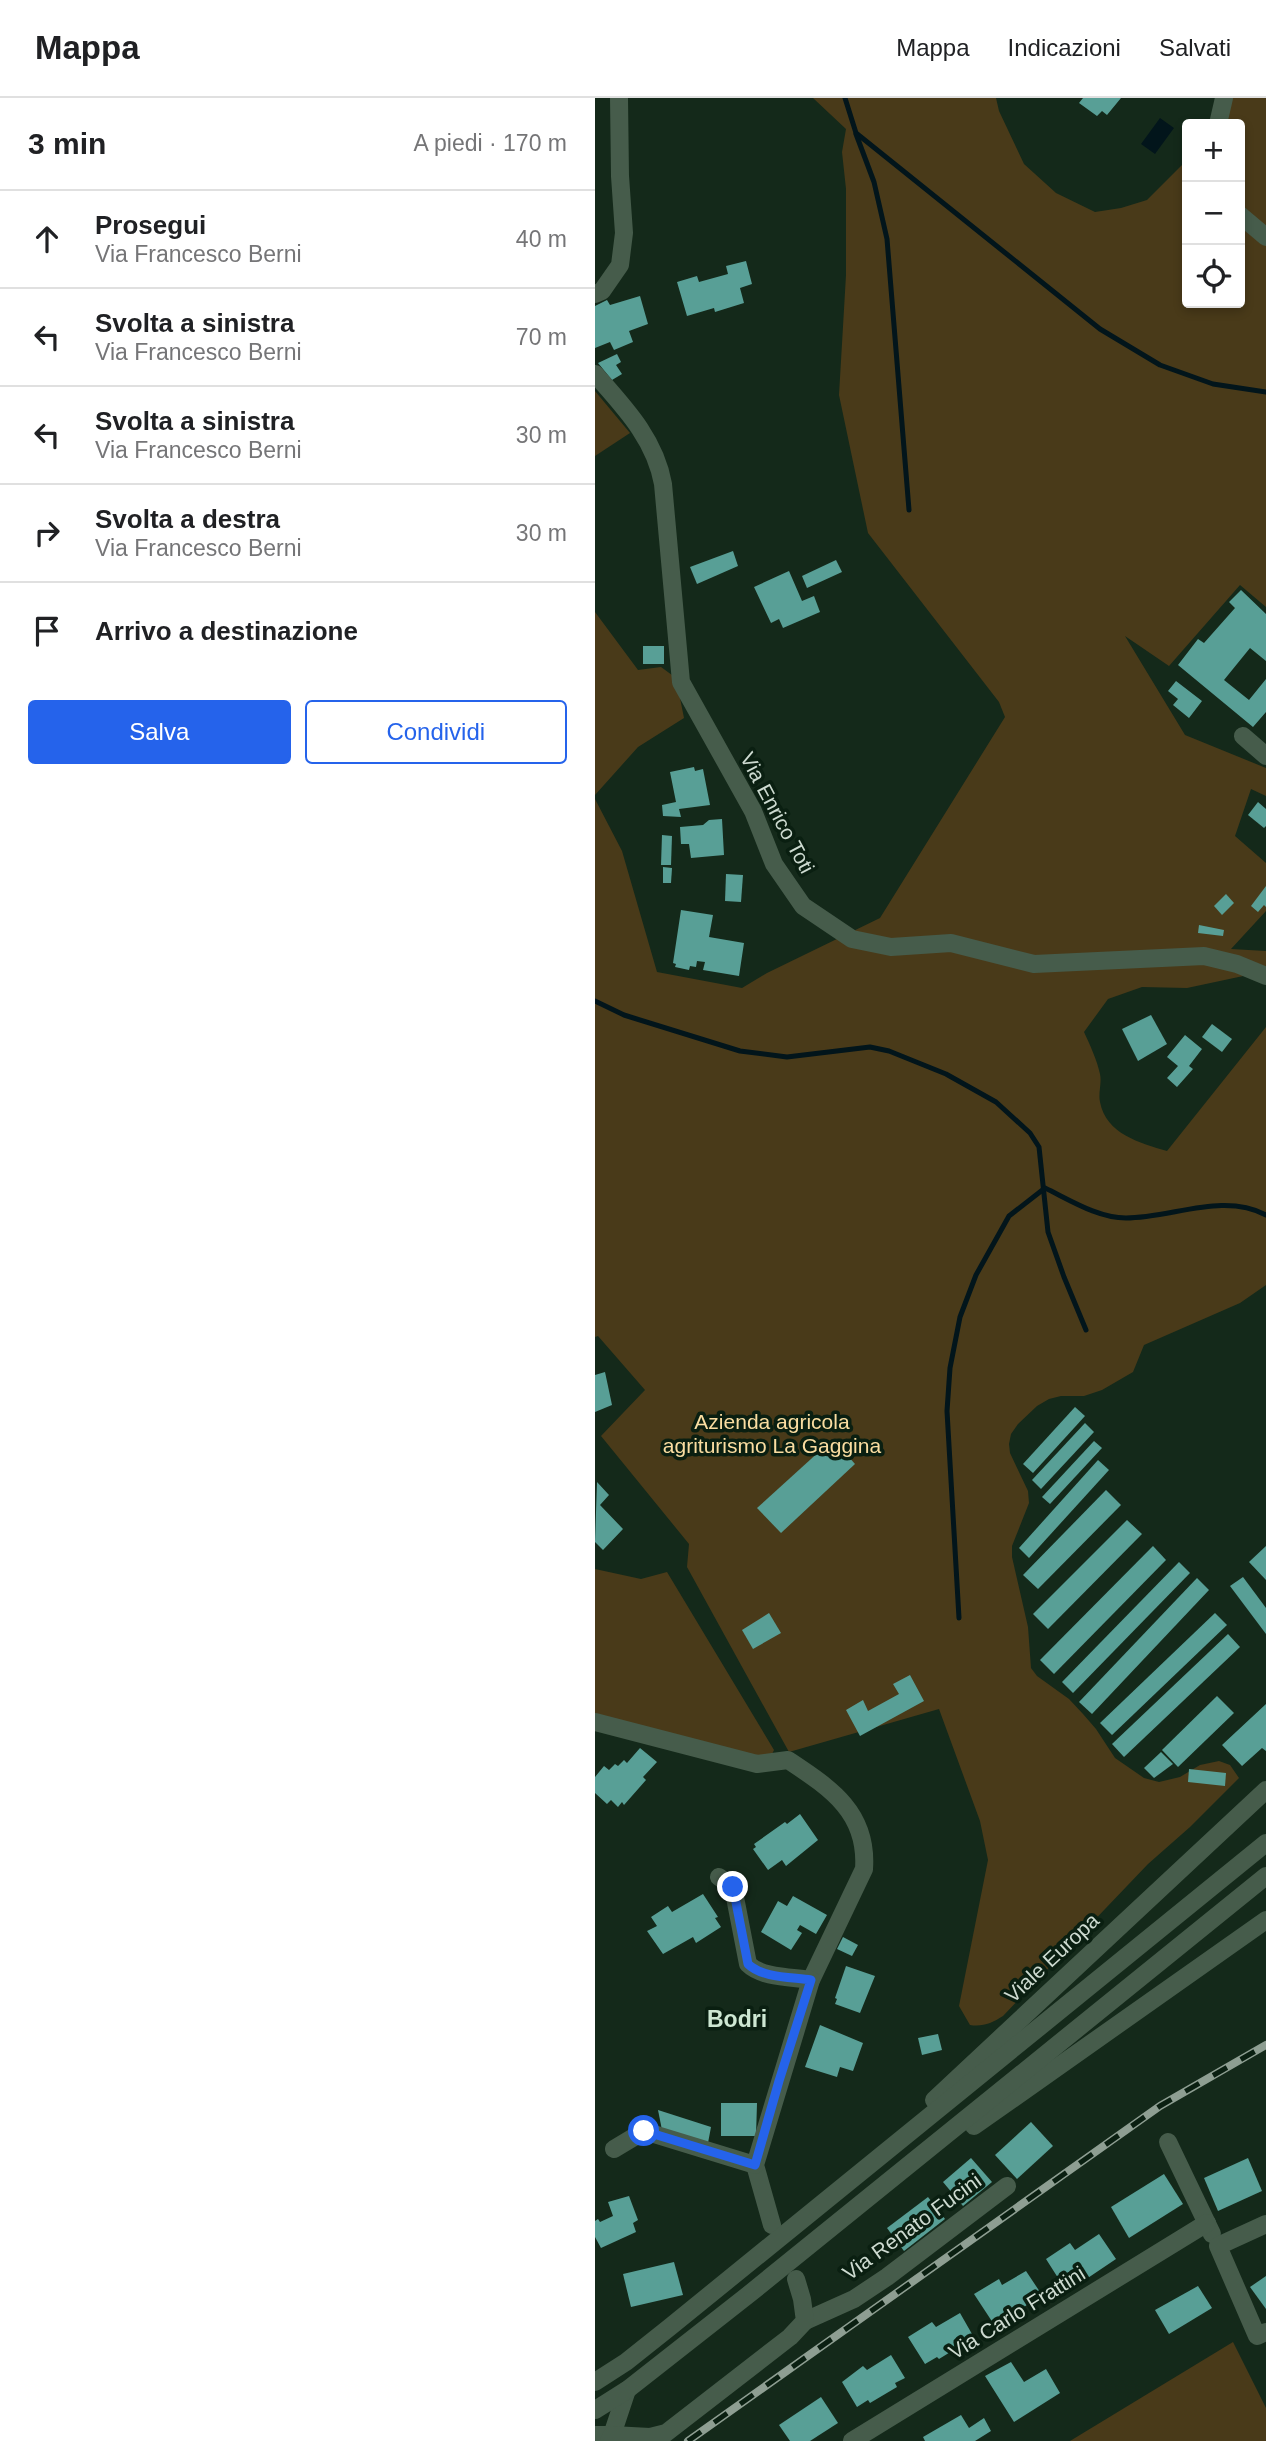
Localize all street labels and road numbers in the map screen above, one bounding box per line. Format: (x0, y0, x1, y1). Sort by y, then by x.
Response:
street label: Via Enrico Toti (736, 748, 819, 877)
street label: Viale Europa (1000, 1908, 1104, 2007)
street label: Via Renato Fucini (838, 2169, 985, 2285)
street label: Via Carlo Frattini (944, 2261, 1089, 2364)

